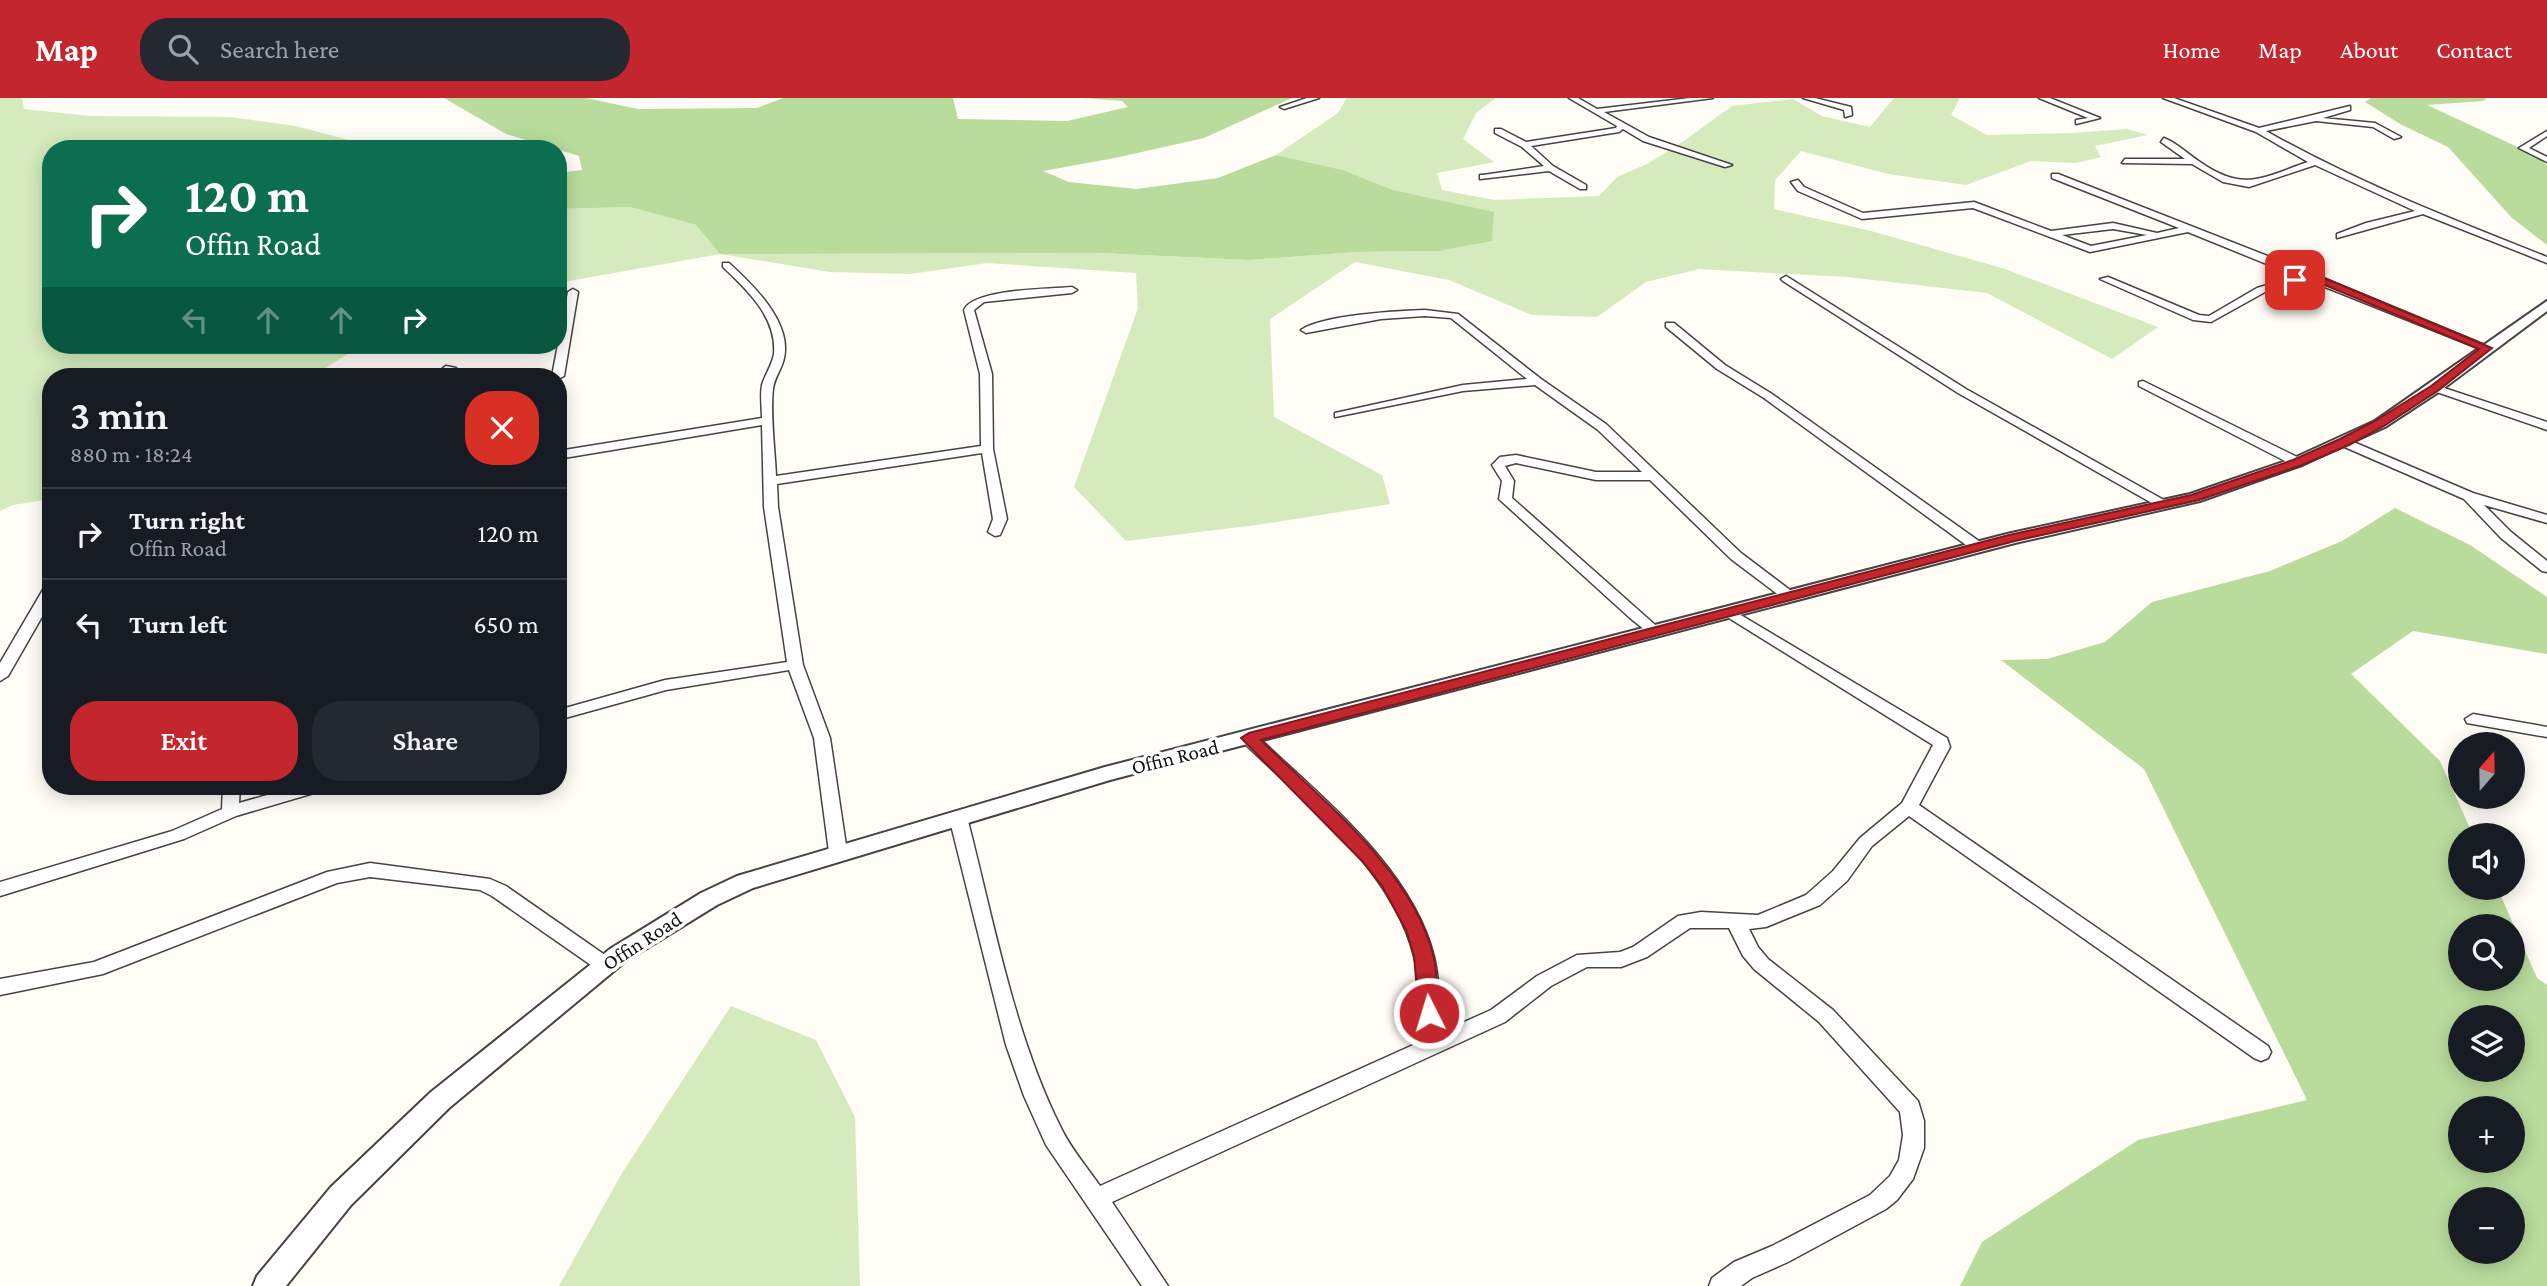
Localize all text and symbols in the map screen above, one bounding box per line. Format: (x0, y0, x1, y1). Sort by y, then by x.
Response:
search box (140, 18, 630, 81)
icon: search (164, 30, 202, 68)
text: Map (35, 31, 98, 68)
text: Search here (220, 35, 339, 64)
text: Home (2163, 36, 2220, 63)
text: Map (2258, 36, 2302, 63)
text: About (2340, 36, 2398, 63)
text: Contact (2436, 36, 2512, 63)
icon: right (70, 168, 161, 259)
text: 120 m (185, 168, 309, 223)
text: Offin Road (185, 226, 321, 262)
pin (2265, 250, 2325, 310)
icon: arrive (2276, 261, 2314, 299)
icon: left (176, 301, 214, 339)
icon: ahead (249, 301, 287, 339)
icon: ahead (322, 301, 360, 339)
icon: right (395, 301, 433, 339)
text: 3 min (70, 391, 168, 438)
button: close (465, 391, 539, 465)
text: 880 m · 18:24 (70, 441, 193, 467)
text: Turn right (129, 506, 245, 535)
icon: right (70, 515, 108, 553)
text: 120 m (478, 519, 539, 548)
text: Offin Road (129, 535, 227, 561)
icon: left (70, 606, 108, 644)
text: Turn left (129, 610, 227, 639)
text: 650 m (473, 610, 539, 639)
button: Exit (70, 701, 298, 781)
button: Share (312, 701, 539, 781)
north arrow (2448, 732, 2525, 808)
map controls (2448, 732, 2525, 1264)
street label: Offin Road (1129, 735, 1221, 779)
button: sound (2448, 823, 2525, 900)
street label: Offin Road (598, 907, 686, 975)
button: search (2448, 914, 2525, 991)
position arrow (1392, 976, 1466, 1050)
button: layers (2448, 1005, 2525, 1082)
button: + (2448, 1096, 2525, 1173)
button: − (2448, 1187, 2525, 1264)

